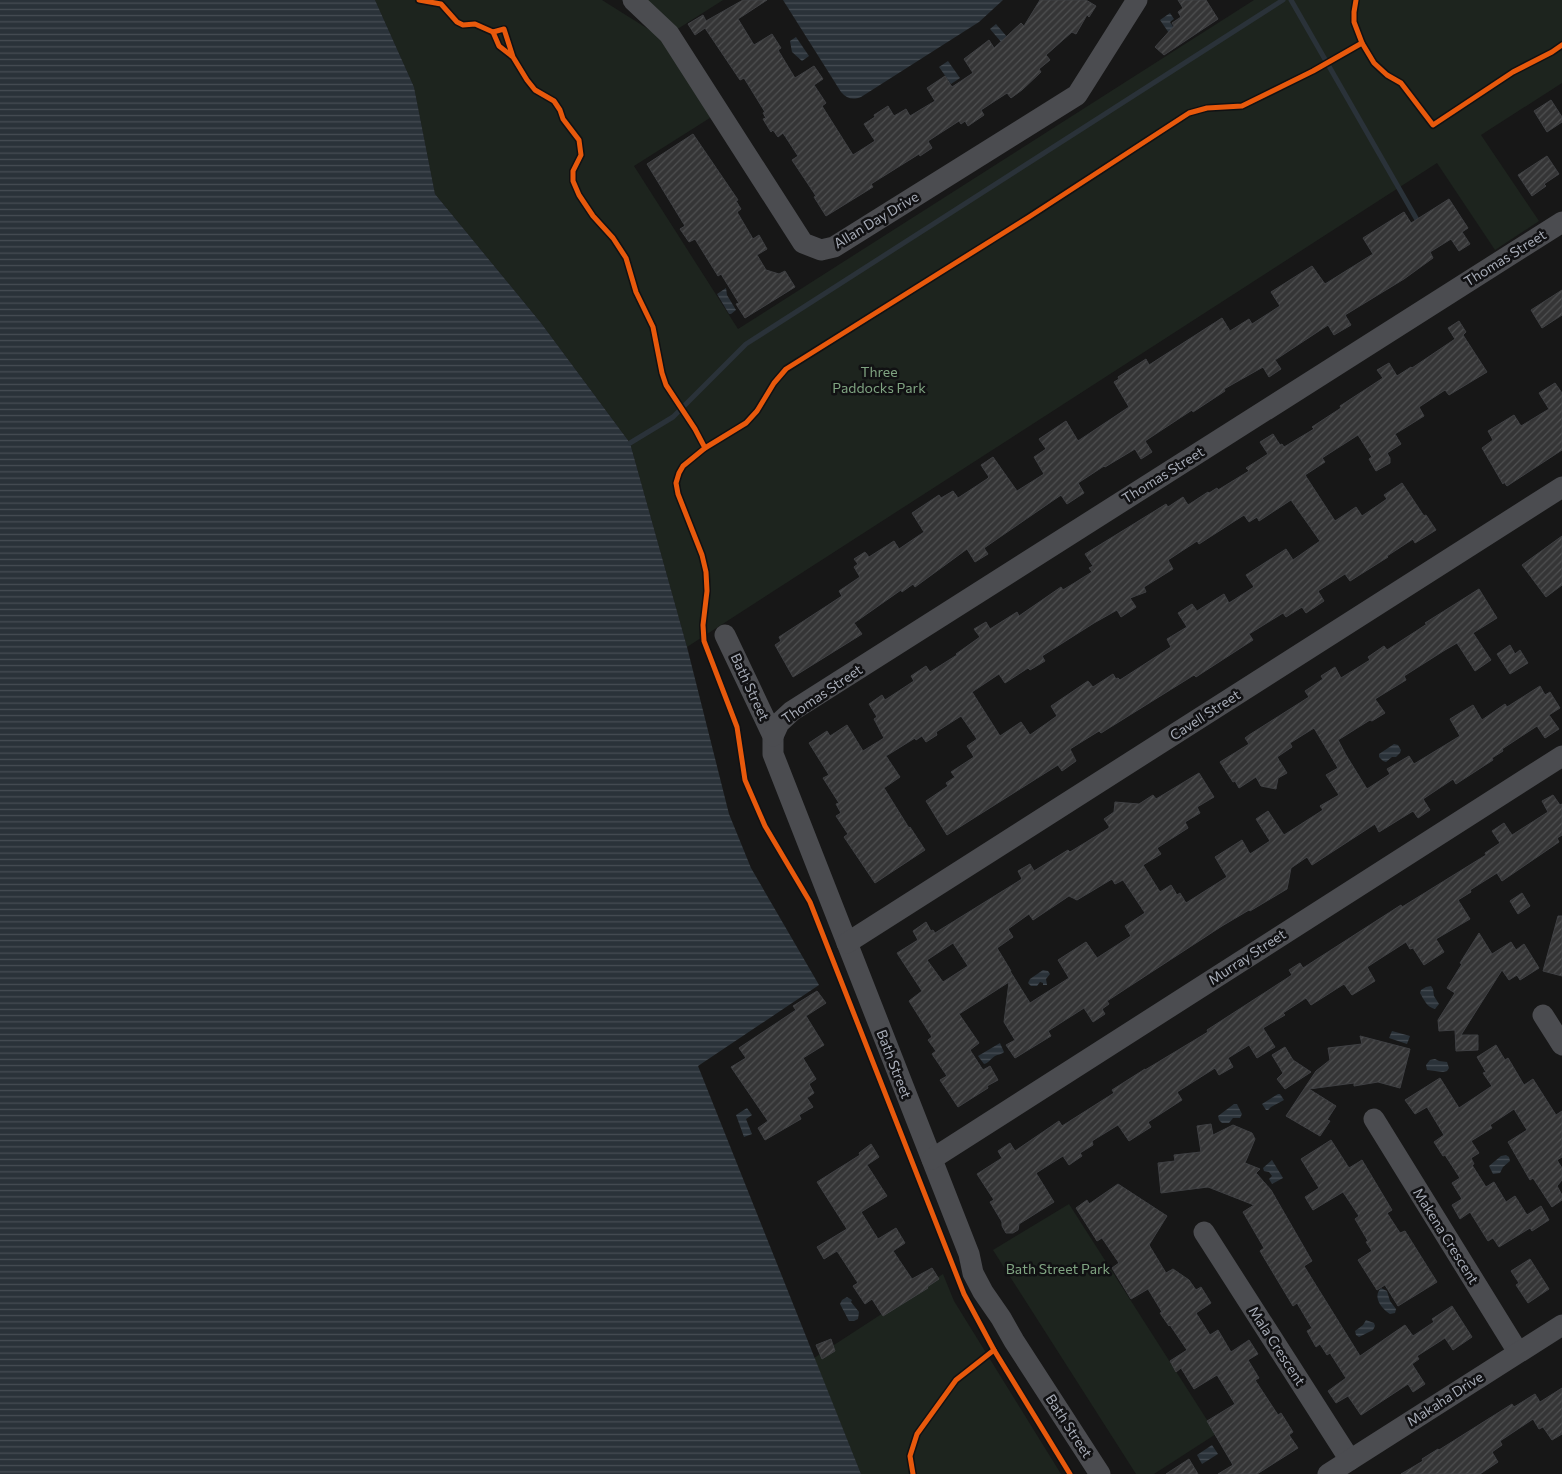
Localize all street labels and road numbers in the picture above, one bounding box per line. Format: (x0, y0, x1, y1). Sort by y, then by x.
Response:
street label: Allan Day Drive (830, 188, 921, 252)
street label: Thomas Street (1461, 225, 1549, 290)
street label: Thomas Street (1119, 442, 1207, 507)
street label: Bath Street (727, 650, 774, 723)
street label: Thomas Street (778, 660, 865, 727)
street label: Cavell Street (1166, 685, 1243, 744)
street label: Murray Street (1205, 925, 1289, 988)
street label: Bath Street (874, 1027, 915, 1101)
street label: Makena Crescent (1410, 1185, 1483, 1287)
street label: Mala Crescent (1246, 1303, 1309, 1389)
street label: Makaha Drive (1403, 1368, 1486, 1429)
street label: Bath Street (1043, 1391, 1096, 1461)

